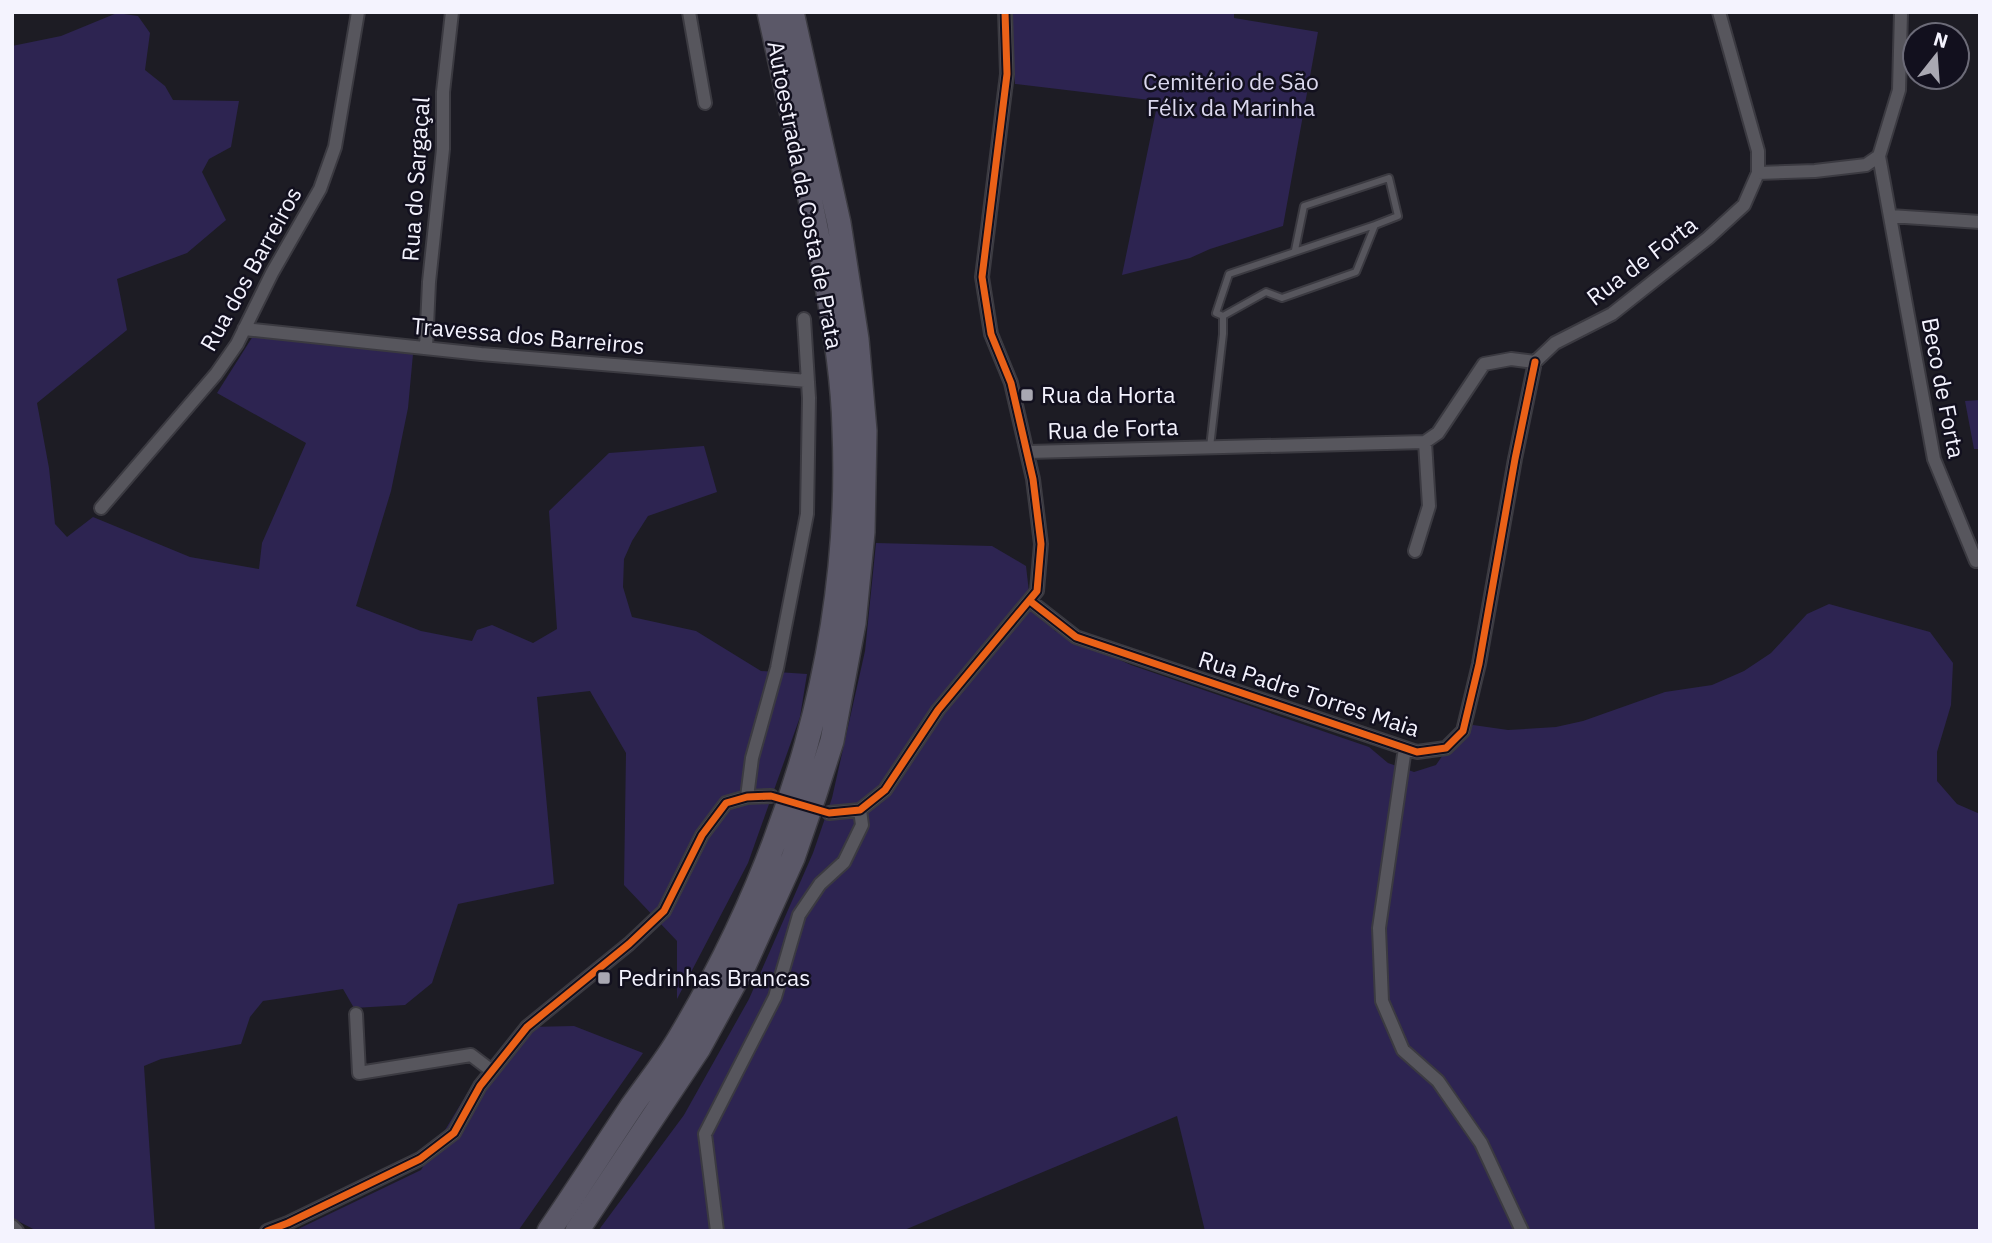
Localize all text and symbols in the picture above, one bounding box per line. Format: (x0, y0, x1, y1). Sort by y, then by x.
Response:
north arrow (1901, 21, 1971, 91)
text: N (1931, 26, 1951, 53)
street label: Autoestrada da Costa de Prata (761, 38, 851, 351)
park label: Cemitério de São Félix da Marinha (1143, 66, 1319, 122)
street label: Rua do Sargaçal (394, 95, 436, 262)
street label: Rua dos Barreiros (193, 181, 308, 356)
street label: Rua de Forta (1580, 209, 1703, 312)
street label: Travessa dos Barreiros (410, 310, 646, 360)
street label: Beco de Forta (1916, 315, 1972, 461)
place label: Rua da Horta (1041, 379, 1176, 409)
marker: Rua da Horta (1019, 387, 1035, 403)
street label: Rua de Forta (1047, 411, 1179, 445)
street label: Rua Padre Torres Maia (1195, 643, 1424, 743)
place label: Pedrinhas Brancas (618, 962, 810, 992)
marker: Pedrinhas Brancas (596, 970, 612, 986)

